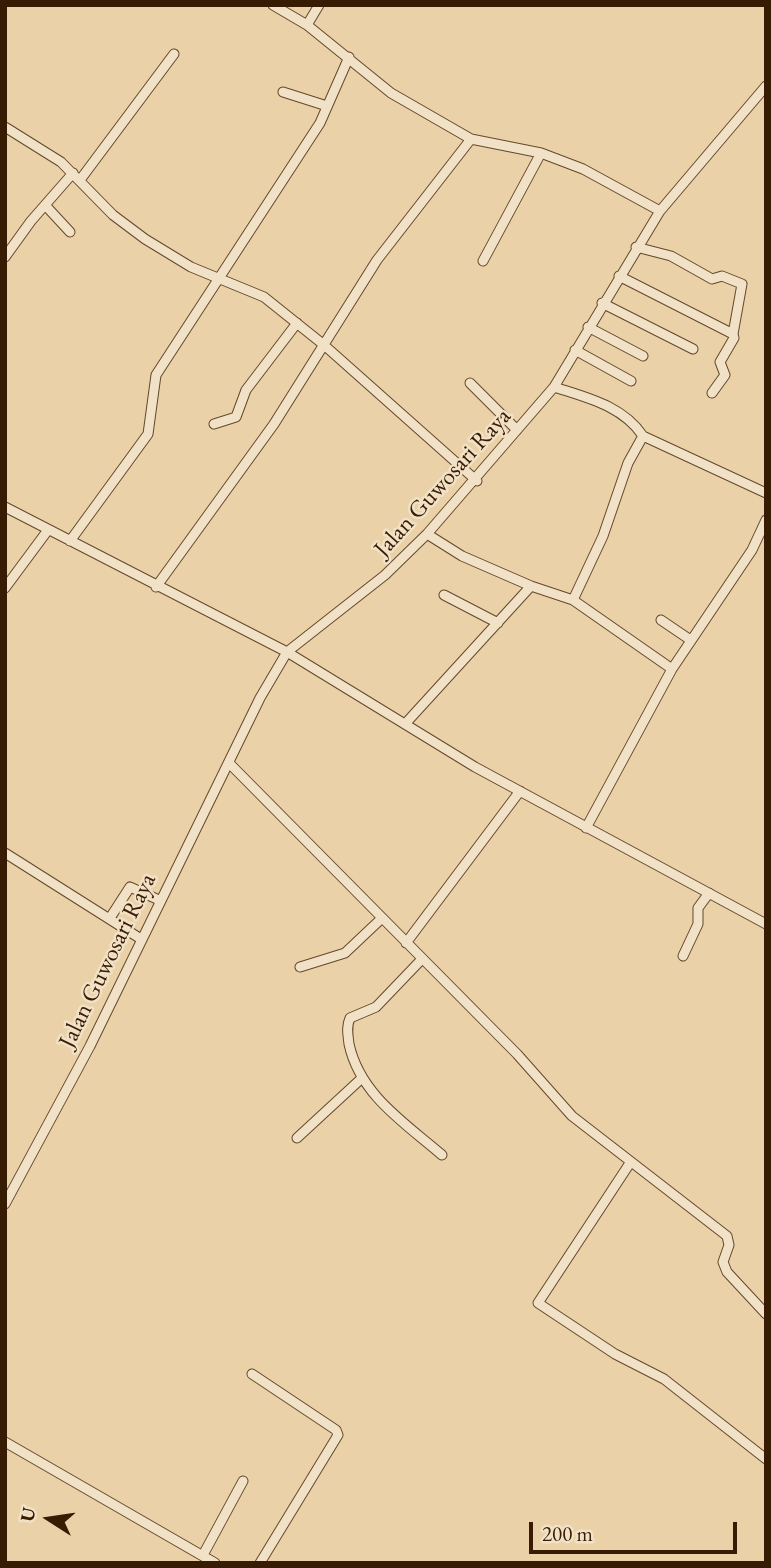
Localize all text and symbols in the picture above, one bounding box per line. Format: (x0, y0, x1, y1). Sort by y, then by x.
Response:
street label: Jalan Guwosari Raya (369, 403, 517, 563)
street label: Jalan Guwosari Raya (53, 869, 163, 1053)
north arrow (14, 1484, 84, 1554)
text: U (14, 1505, 42, 1524)
scale bar (533, 1508, 741, 1552)
text: 200 m (542, 1520, 593, 1547)

